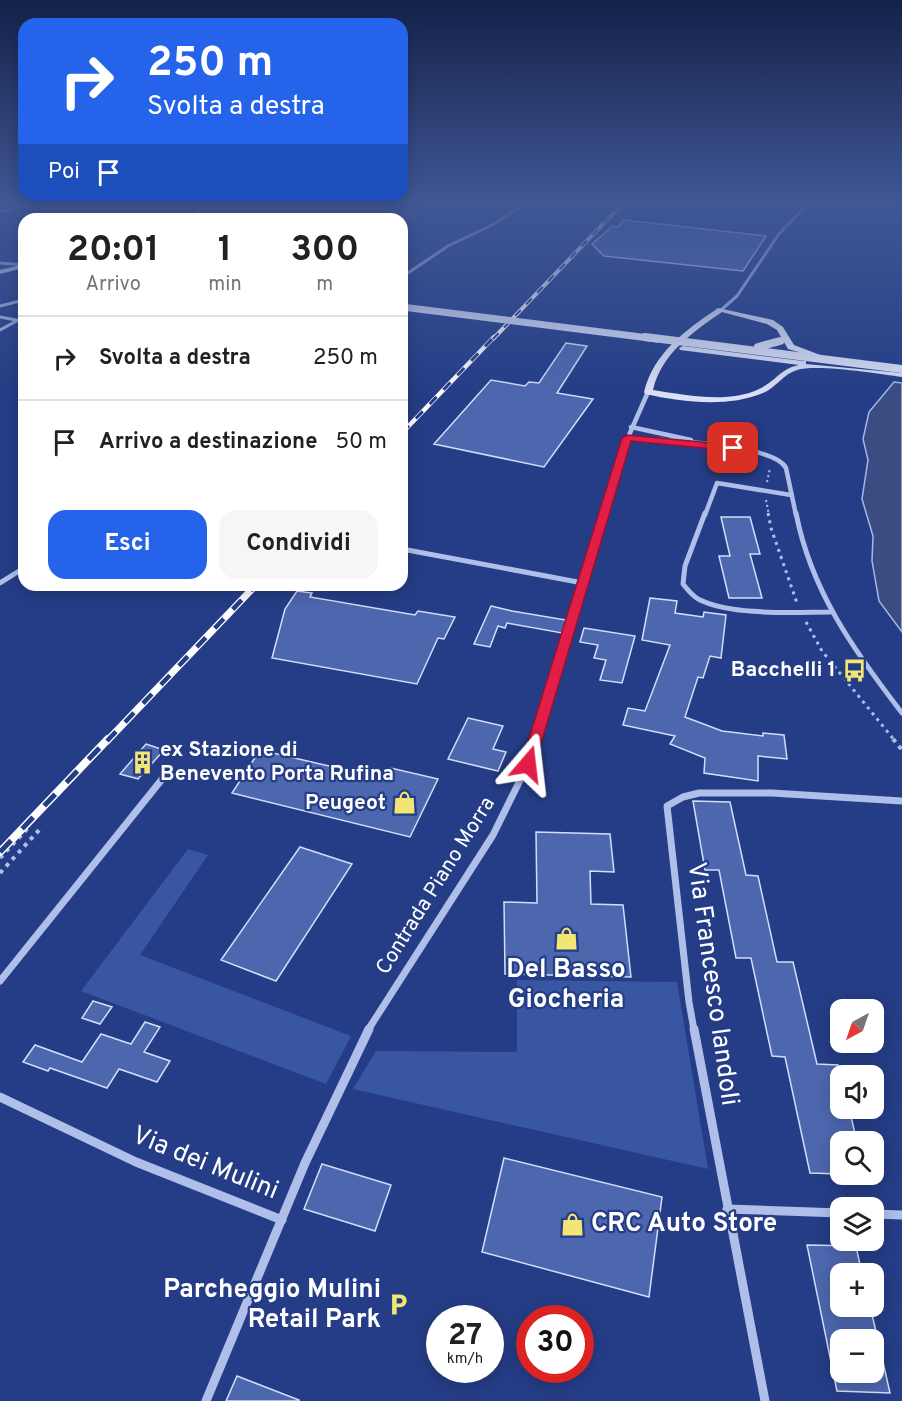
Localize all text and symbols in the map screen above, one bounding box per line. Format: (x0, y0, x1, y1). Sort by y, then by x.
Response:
text: 250 m (147, 38, 273, 91)
icon: right (48, 42, 126, 120)
text: Svolta a destra (147, 90, 325, 124)
icon: arrive (92, 156, 125, 189)
text: Poi (48, 159, 80, 186)
text: 20:01 (67, 228, 159, 274)
text: 1 (218, 228, 232, 274)
text: 300 (291, 228, 359, 274)
text: Arrivo (86, 272, 141, 298)
text: min (208, 272, 242, 298)
text: m (316, 272, 333, 298)
icon: right (48, 342, 81, 375)
text: Svolta a destra (99, 345, 251, 372)
text: 250 m (313, 345, 378, 372)
pin (707, 422, 758, 473)
icon: arrive (48, 426, 81, 459)
text: Arrivo a destinazione (99, 429, 317, 456)
text: 50 m (335, 429, 387, 456)
icon: arrive (716, 431, 749, 464)
button: Esci (48, 510, 207, 579)
button: Condividi (219, 510, 378, 579)
place label: Bacchelli 1 (731, 657, 836, 684)
bus stop icon: Bacchelli 1 (841, 657, 867, 683)
position arrow (496, 732, 560, 796)
place label: ex Stazione di Benevento Porta Rufina (160, 737, 394, 788)
building icon: ex Stazione di Benevento Porta Rufina (129, 749, 155, 775)
place label: Peugeot (305, 790, 386, 817)
shop icon: Peugeot (391, 790, 417, 816)
street label: Contrada Piano Morra (370, 792, 502, 980)
street label: Via Francesco Iandoli (679, 860, 745, 1108)
shop icon: Del Basso Giocheria (553, 926, 579, 952)
place label: Del Basso Giocheria (506, 954, 626, 1017)
north arrow (830, 999, 884, 1053)
map controls (830, 999, 884, 1383)
button: sound (830, 1065, 884, 1119)
street label: Via dei Mulini (127, 1120, 283, 1208)
button: search (830, 1131, 884, 1185)
button: layers (830, 1197, 884, 1251)
place label: CRC Auto Store (591, 1208, 777, 1241)
shop icon: CRC Auto Store (560, 1211, 586, 1237)
button: + (830, 1263, 884, 1317)
place label: Parcheggio Mulini Retail Park (163, 1274, 381, 1337)
parking icon: Parcheggio Mulini Retail Park (386, 1292, 412, 1318)
speed limit sign: 30 (516, 1305, 594, 1383)
text: 27 (448, 1318, 482, 1355)
button: − (830, 1329, 884, 1383)
text: km/h (447, 1350, 483, 1369)

